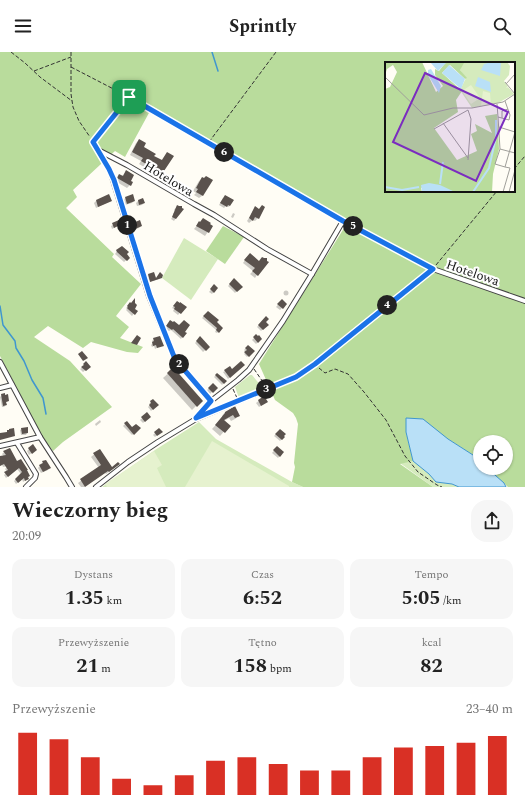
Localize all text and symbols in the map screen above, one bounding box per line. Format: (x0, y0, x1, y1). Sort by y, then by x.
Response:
text: Sprintly (229, 13, 296, 40)
icon: menu (12, 15, 34, 37)
icon: search (491, 15, 513, 37)
inset map (385, 62, 515, 192)
pin (112, 80, 146, 114)
icon: arrive (118, 86, 140, 108)
pin: 6 (214, 142, 234, 162)
text: 6 (221, 143, 227, 160)
street label: Hotelowa (140, 156, 198, 202)
pin: 1 (117, 215, 137, 235)
text: 1 (124, 216, 130, 233)
pin: 5 (343, 216, 363, 236)
text: 5 (350, 217, 356, 234)
street label: Hotelowa (443, 254, 503, 292)
pin: 4 (377, 295, 397, 315)
text: 4 (384, 296, 390, 313)
pin: 2 (169, 354, 189, 374)
text: 2 (176, 355, 182, 372)
pin: 3 (256, 379, 276, 399)
text: 3 (263, 380, 269, 397)
map controls (473, 435, 513, 475)
button: locate (473, 435, 513, 475)
text: Wieczorny bieg (12, 494, 169, 527)
button: share (471, 500, 513, 542)
text: 20:09 (12, 526, 41, 546)
text: Dystans (74, 566, 113, 583)
text: Czas (251, 566, 274, 583)
text: Tempo (415, 566, 448, 583)
text: 1.35 (65, 583, 104, 613)
text: 6:52 (243, 583, 282, 613)
text: 5:05 (401, 583, 440, 613)
text: km (104, 592, 122, 609)
text: /km (440, 592, 462, 609)
text: Przewyższenie (58, 634, 129, 651)
text: Tętno (248, 634, 277, 651)
text: kcal (422, 634, 441, 651)
text: 21 (76, 651, 99, 681)
text: 158 (233, 651, 267, 681)
text: 82 (420, 651, 443, 681)
text: m (99, 660, 111, 677)
text: bpm (267, 660, 292, 677)
text: Przewyższenie (12, 699, 96, 719)
text: 23–40 m (466, 699, 513, 719)

